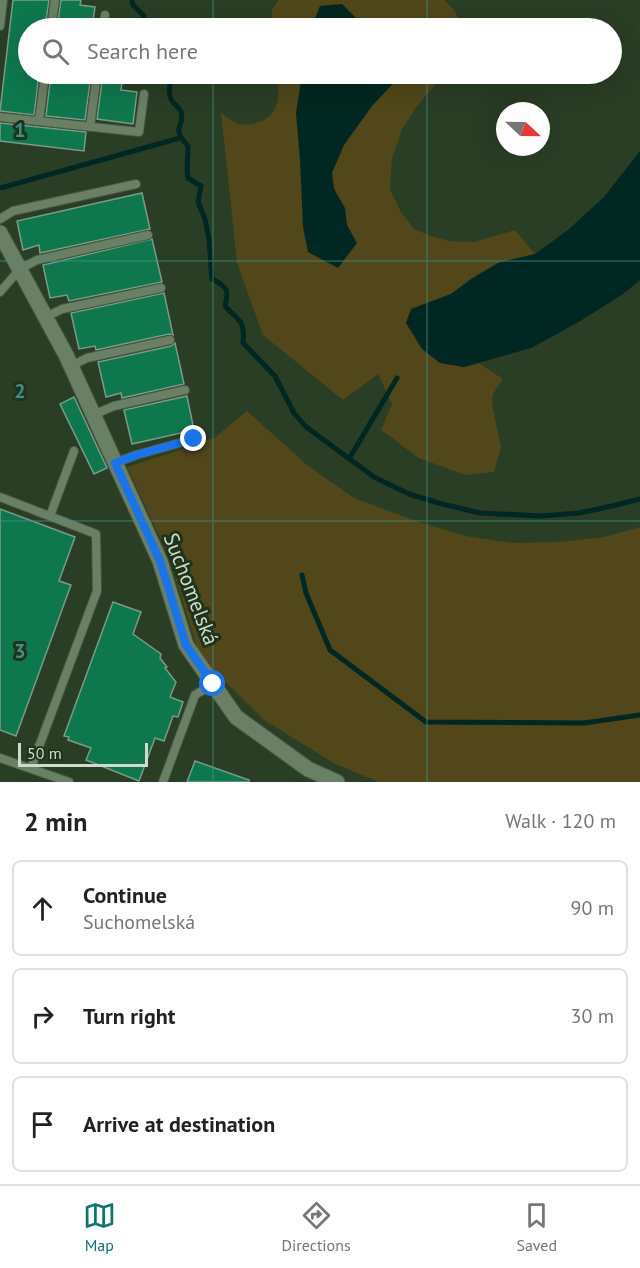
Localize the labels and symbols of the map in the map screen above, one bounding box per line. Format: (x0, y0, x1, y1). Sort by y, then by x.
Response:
north arrow (496, 102, 550, 156)
text: 1 (14, 117, 26, 143)
text: 2 (14, 378, 26, 404)
route end (180, 425, 206, 451)
street label: Suchomelská (158, 529, 225, 649)
text: 3 (14, 638, 26, 664)
route start (199, 670, 225, 696)
scale bar (18, 740, 148, 768)

